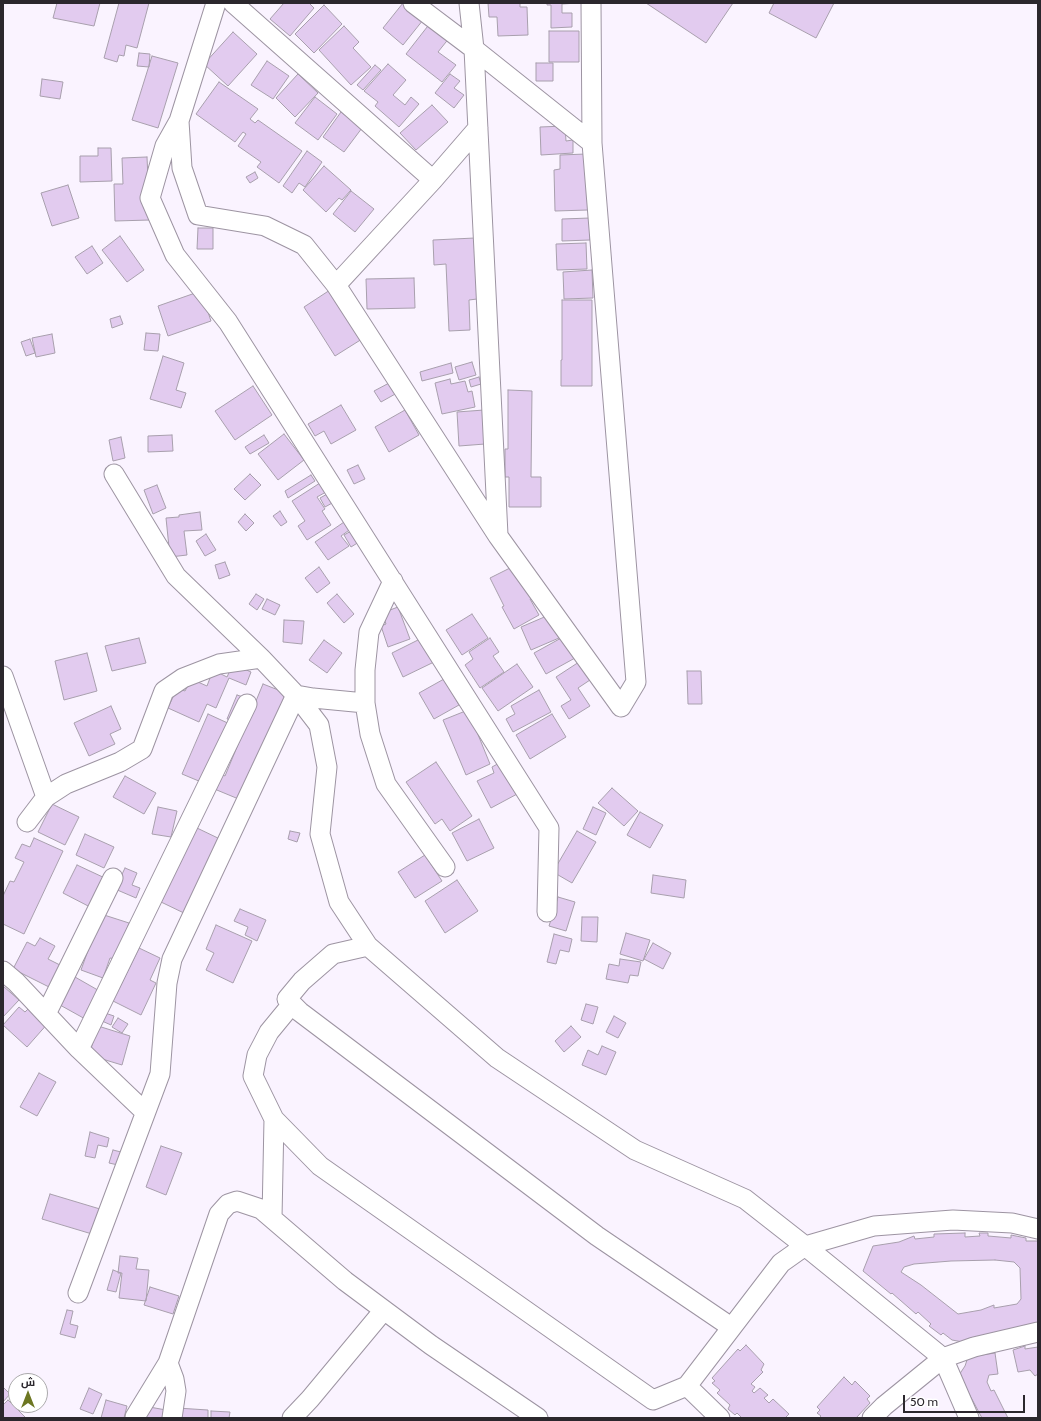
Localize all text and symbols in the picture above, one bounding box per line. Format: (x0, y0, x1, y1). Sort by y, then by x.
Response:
north arrow (8, 1373, 48, 1413)
text: ش (21, 1375, 35, 1389)
scale bar (905, 1387, 1027, 1413)
text: 50 m (910, 1394, 938, 1409)

